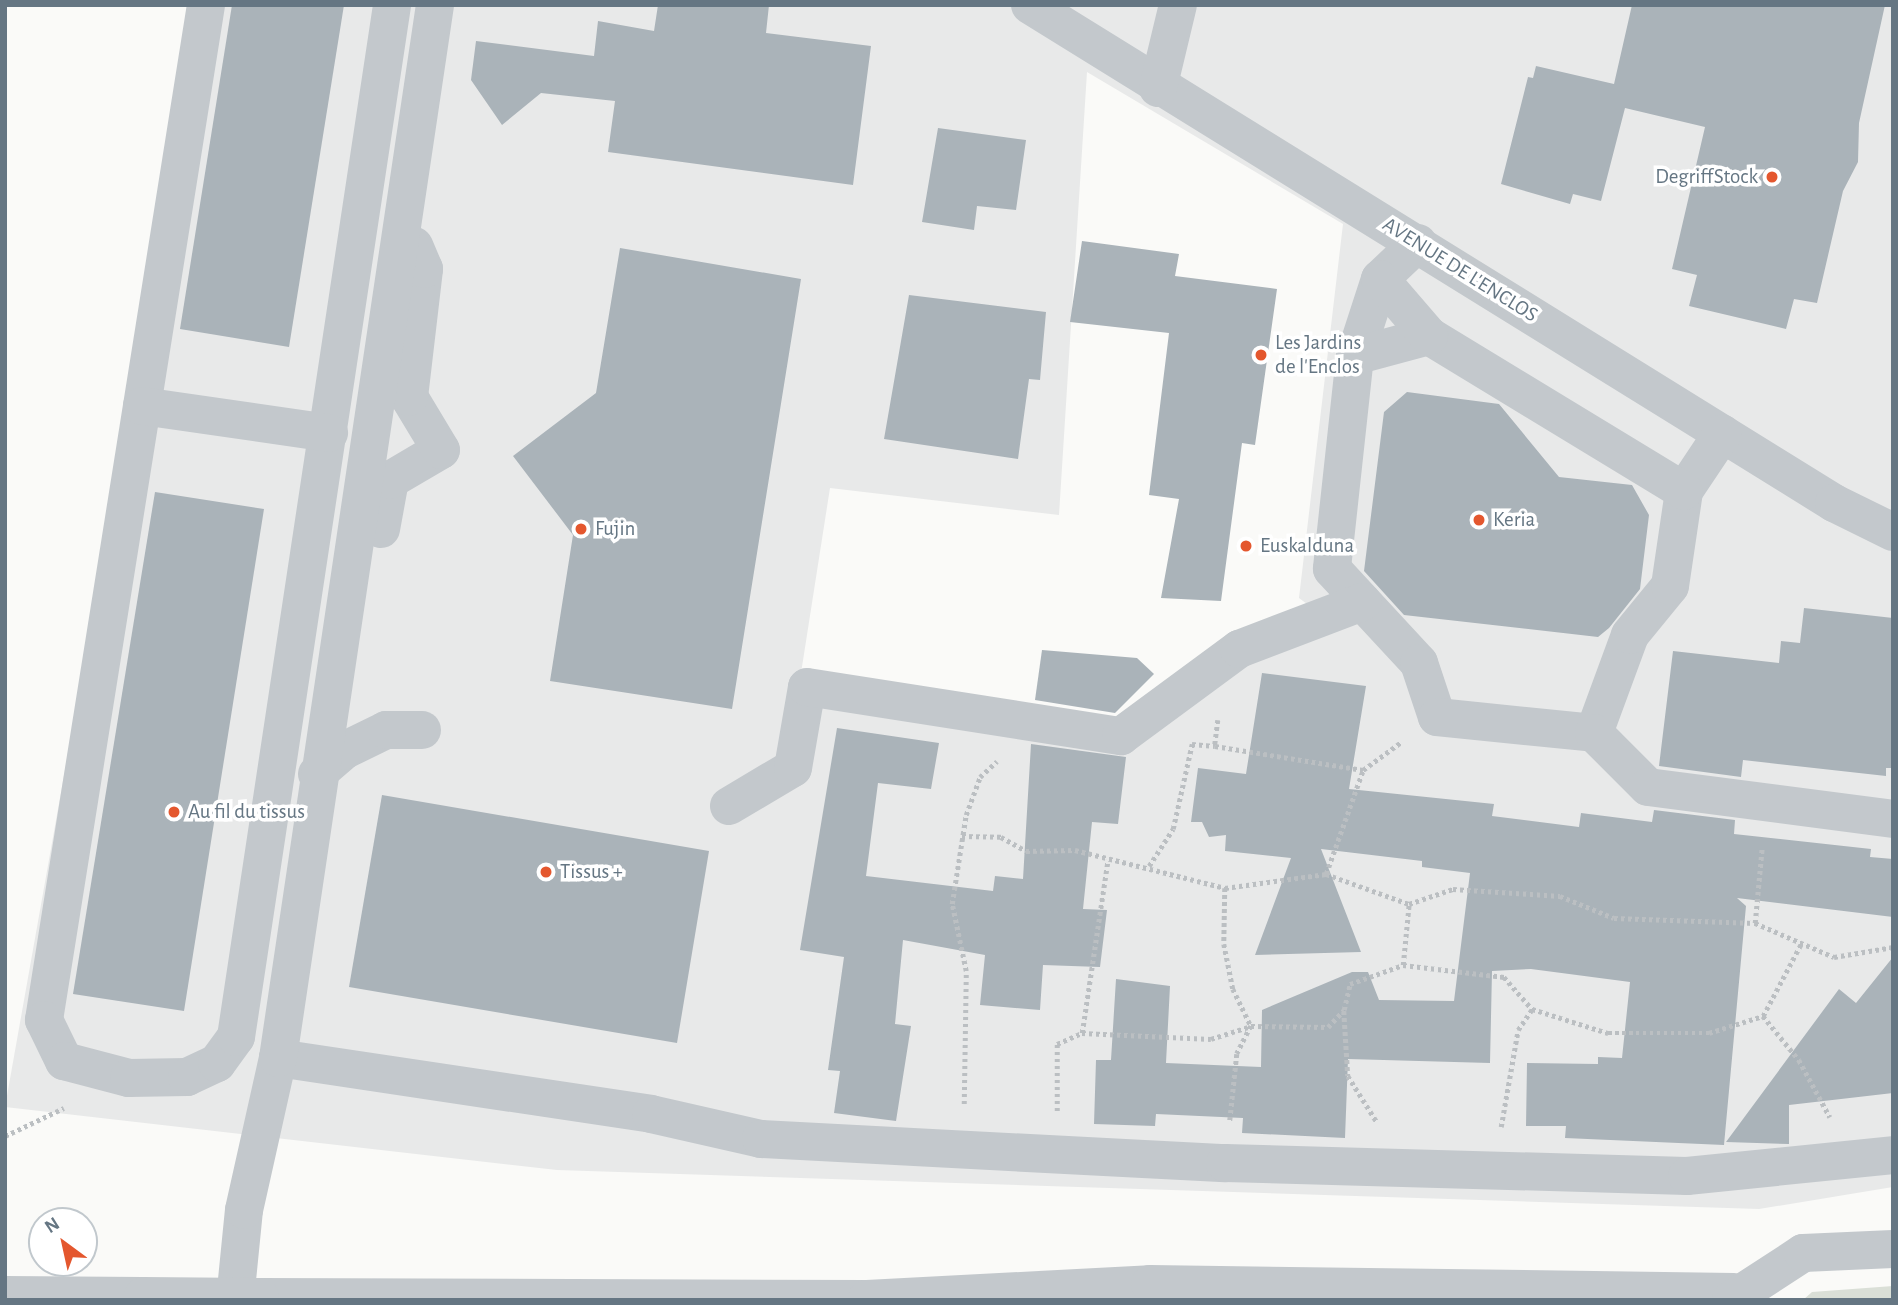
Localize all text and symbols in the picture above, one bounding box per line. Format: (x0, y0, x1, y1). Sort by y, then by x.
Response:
place label: DegriffStock (1655, 164, 1758, 190)
marker: DegriffStock (1764, 169, 1780, 185)
street label: AVENUE DE L'ENCLOS (1378, 212, 1542, 328)
place label: Les Jardins de l'Enclos (1275, 330, 1361, 380)
marker: Les Jardins de l'Enclos (1253, 347, 1269, 363)
place label: Keria (1493, 507, 1535, 533)
marker: Keria (1471, 512, 1487, 528)
place label: Fujin (595, 516, 635, 542)
marker: Fujin (573, 521, 589, 537)
place label: Euskalduna (1260, 533, 1354, 559)
marker: Euskalduna (1238, 538, 1254, 554)
place label: Au fil du tissus (188, 799, 305, 825)
marker: Au fil du tissus (166, 804, 182, 820)
place label: Tissus + (560, 859, 623, 885)
marker: Tissus + (538, 864, 554, 880)
north arrow (28, 1207, 98, 1277)
text: N (42, 1214, 63, 1237)

